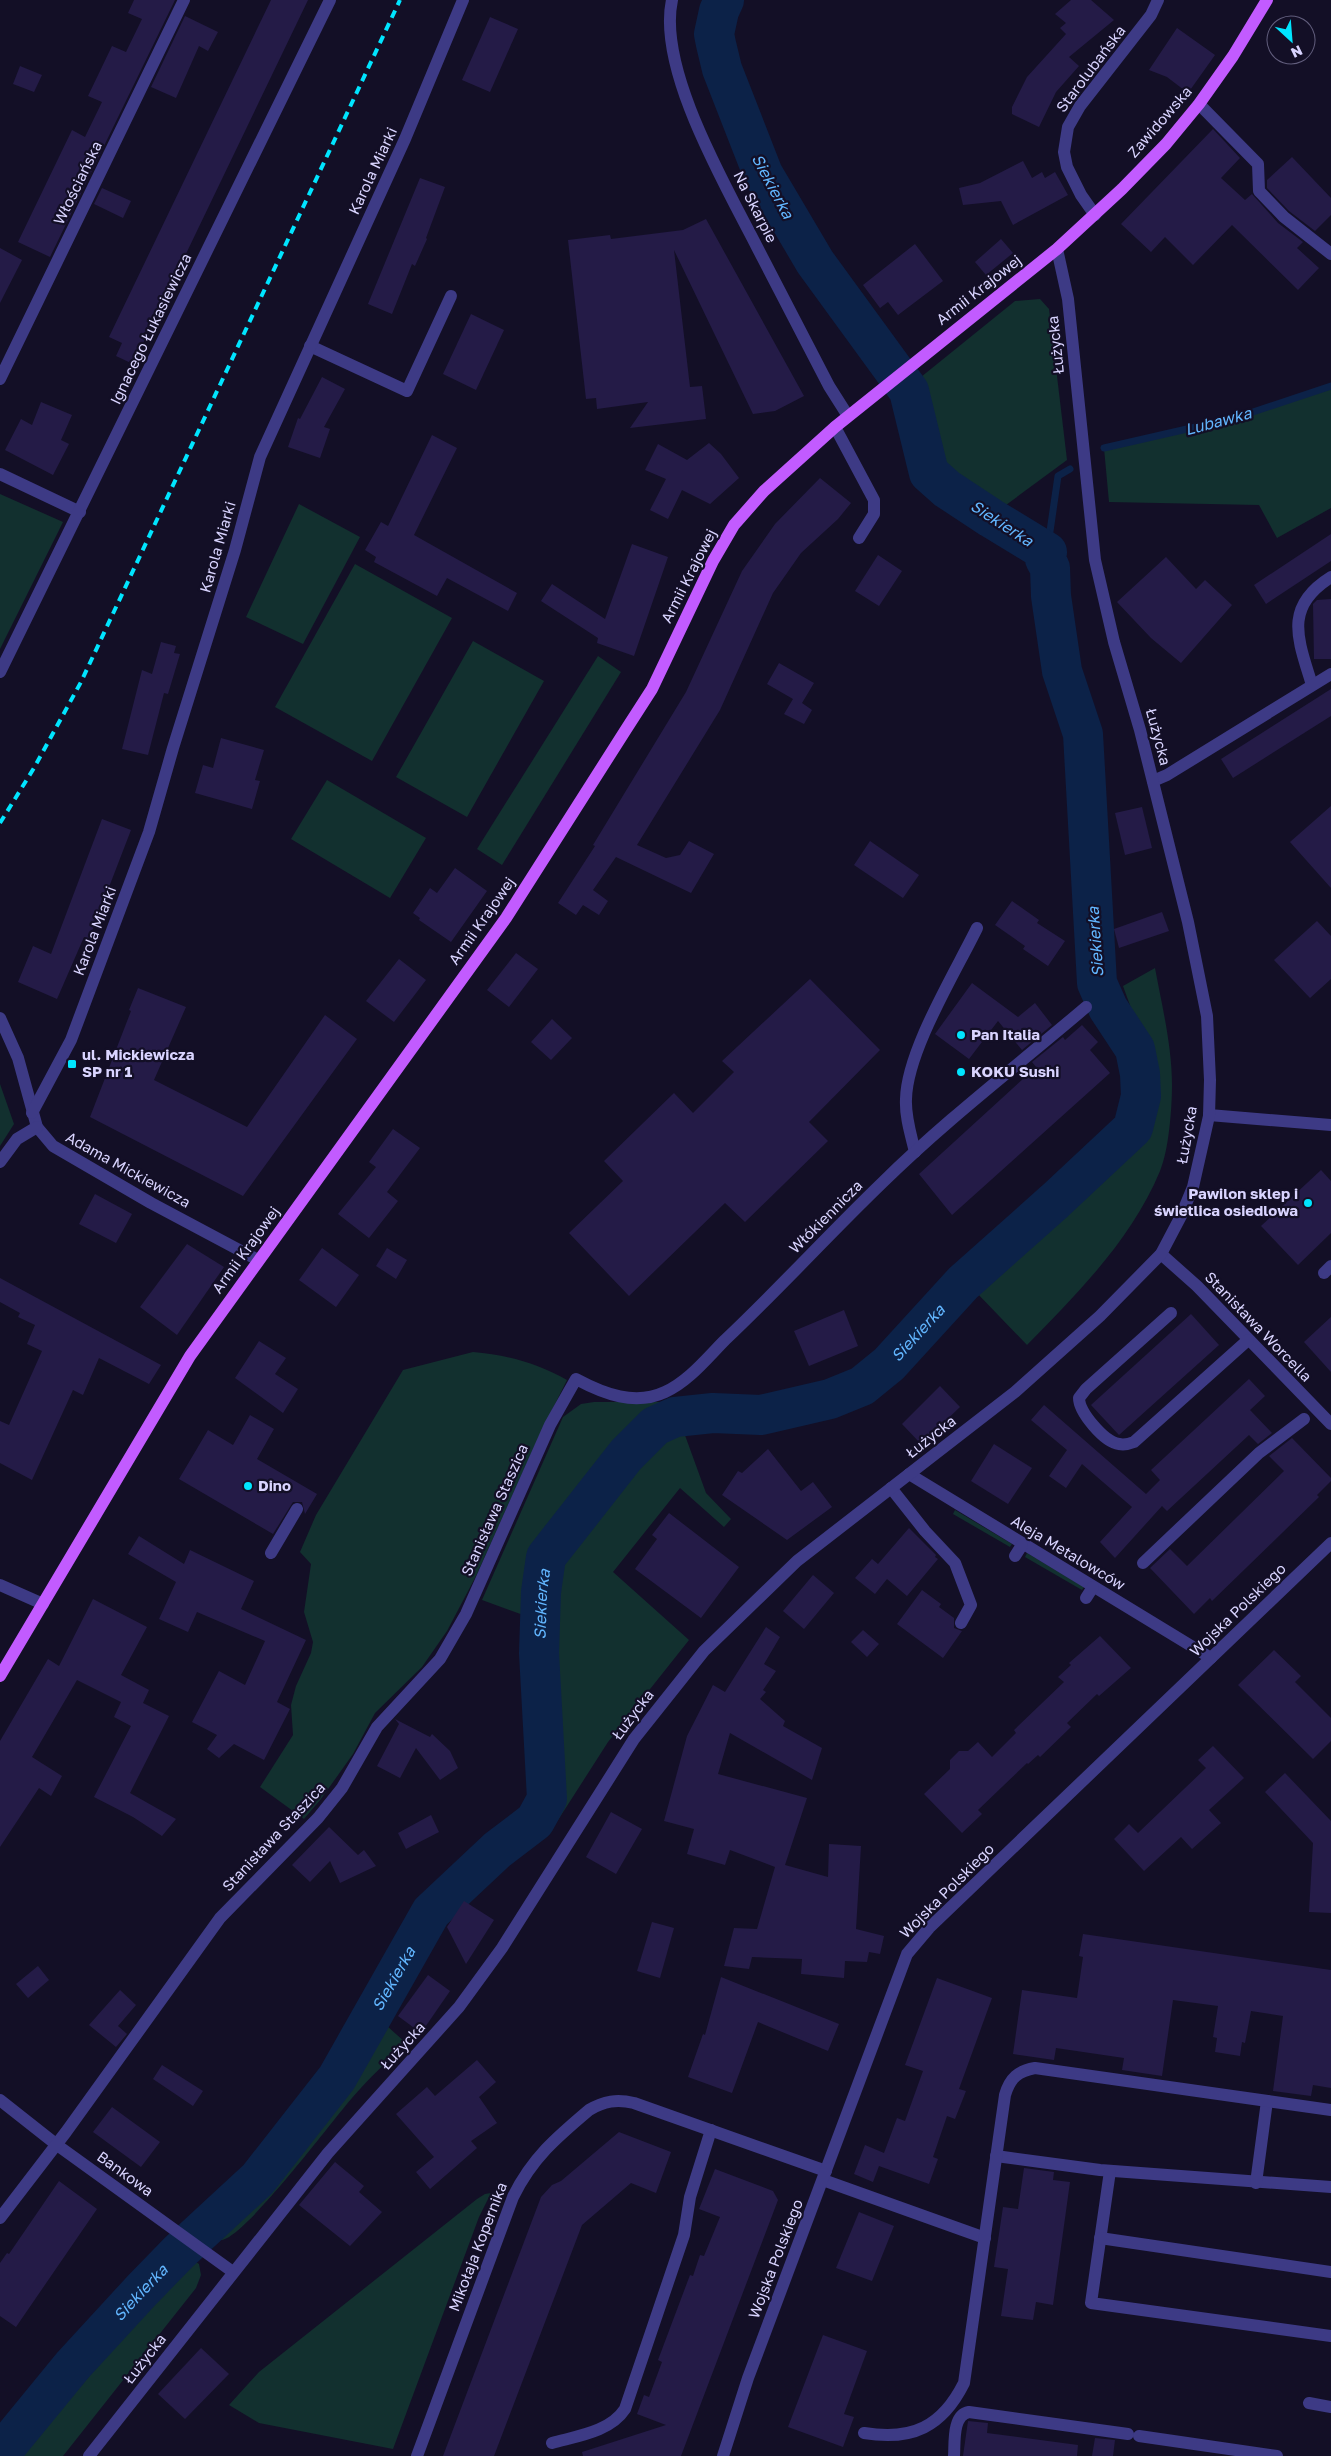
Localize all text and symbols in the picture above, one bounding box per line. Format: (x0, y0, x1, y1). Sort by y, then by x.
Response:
north arrow (1266, 15, 1316, 65)
street label: Starolubańska (1052, 21, 1129, 115)
text: N (1288, 42, 1305, 62)
street label: Zawidowska (1123, 82, 1195, 161)
street label: Karola Miarki (344, 124, 400, 217)
street label: Włościańska (49, 138, 105, 227)
water label: Siekierka (748, 150, 799, 223)
street label: Na Skarpie (730, 168, 782, 246)
street label: Ignacego Łukasiewicza (106, 250, 195, 407)
street label: Armii Krajowej (932, 250, 1025, 328)
street label: Łużycka (1043, 315, 1067, 375)
water label: Lubawka (1183, 402, 1254, 439)
water label: Siekierka (967, 495, 1038, 551)
street label: Karola Miarki (195, 499, 239, 594)
street label: Armii Krajowej (657, 526, 720, 626)
street label: Łużycka (1143, 706, 1175, 767)
street label: Armii Krajowej (444, 873, 518, 968)
street label: Karola Miarki (69, 883, 119, 978)
water label: Siekierka (1082, 905, 1107, 978)
place label: Pan Italia (971, 1025, 1040, 1043)
marker: Pan Italia (955, 1029, 967, 1041)
place label: ul. Mickiewicza SP nr 1 (82, 1045, 195, 1080)
marker: ul. Mickiewicza SP nr 1 (66, 1058, 78, 1070)
place label: KOKU Sushi (971, 1062, 1059, 1080)
marker: KOKU Sushi (955, 1066, 967, 1078)
street label: Łużycka (1172, 1104, 1200, 1165)
street label: Adama Mickiewicza (63, 1127, 194, 1211)
street label: Włókiennicza (785, 1176, 866, 1257)
place label: Pawilon sklep i świetlica osiedlowa (1154, 1184, 1298, 1219)
marker: Pawilon sklep i świetlica osiedlowa (1302, 1197, 1314, 1209)
street label: Armii Krajowej (208, 1202, 283, 1296)
street label: Stanisława Worcella (1202, 1268, 1316, 1385)
water label: Siekierka (886, 1299, 949, 1366)
street label: Łużycka (902, 1411, 959, 1461)
street label: Stanisława Staszica (457, 1441, 531, 1578)
place label: Dino (258, 1476, 291, 1494)
marker: Dino (242, 1480, 254, 1492)
street label: Aleja Metalowców (1008, 1511, 1129, 1593)
street label: Wojska Polskiego (1186, 1559, 1289, 1660)
water label: Siekierka (529, 1567, 554, 1640)
street label: Łużycka (607, 1686, 657, 1743)
street label: Stanisława Staszica (218, 1778, 328, 1895)
street label: Wojska Polskiego (895, 1839, 997, 1941)
water label: Siekierka (367, 1942, 420, 2014)
street label: Łużycka (376, 2018, 429, 2073)
street label: Bankowa (94, 2147, 157, 2200)
street label: Mikołaja Kopernika (444, 2179, 510, 2314)
street label: Wojska Polskiego (744, 2197, 806, 2321)
water label: Siekierka (109, 2259, 172, 2325)
street label: Łużycka (119, 2330, 169, 2387)

